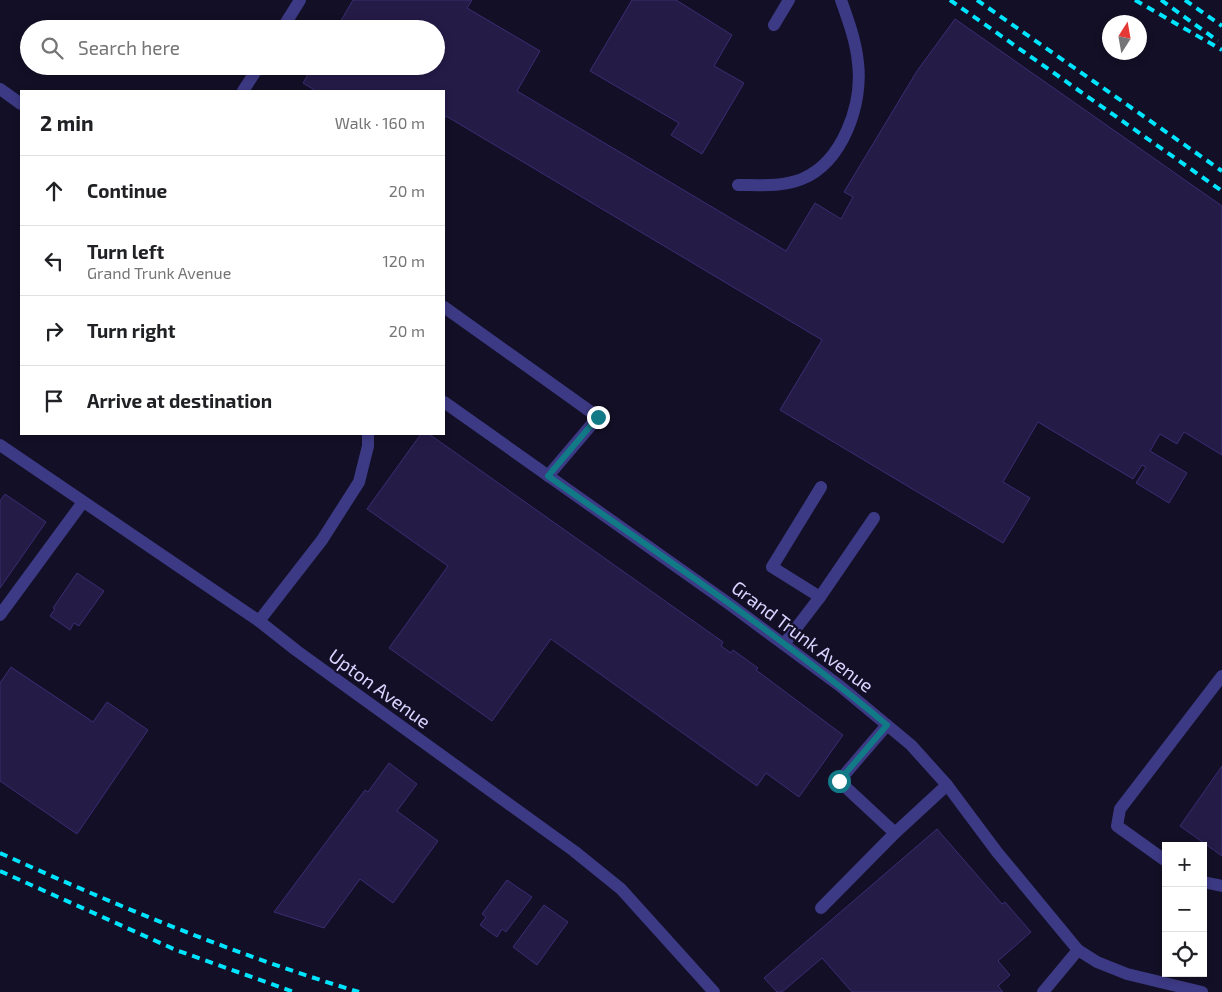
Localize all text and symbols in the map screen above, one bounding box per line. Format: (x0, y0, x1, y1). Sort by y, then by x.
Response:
north arrow (1102, 15, 1147, 60)
search box (20, 20, 445, 75)
icon: search (38, 34, 66, 62)
text: Search here (78, 36, 180, 59)
text: 2 min (40, 110, 94, 135)
text: Walk · 160 m (335, 113, 425, 132)
icon: ahead (40, 177, 68, 205)
text: Continue (87, 179, 167, 202)
text: 20 m (389, 181, 425, 200)
text: Turn left (87, 240, 164, 263)
icon: left (40, 247, 68, 275)
text: 120 m (382, 251, 425, 270)
text: Grand Trunk Avenue (87, 263, 231, 282)
icon: right (40, 317, 68, 345)
text: Turn right (87, 319, 175, 342)
text: 20 m (389, 321, 425, 340)
icon: arrive (40, 387, 68, 415)
text: Arrive at destination (87, 389, 272, 412)
route end (587, 406, 610, 429)
street label: Grand Trunk Avenue (728, 575, 878, 697)
street label: Upton Avenue (325, 643, 435, 733)
route start (828, 770, 851, 793)
map controls (1162, 842, 1207, 977)
button: + (1162, 842, 1207, 887)
button: − (1162, 887, 1207, 932)
button: locate (1162, 932, 1207, 977)

